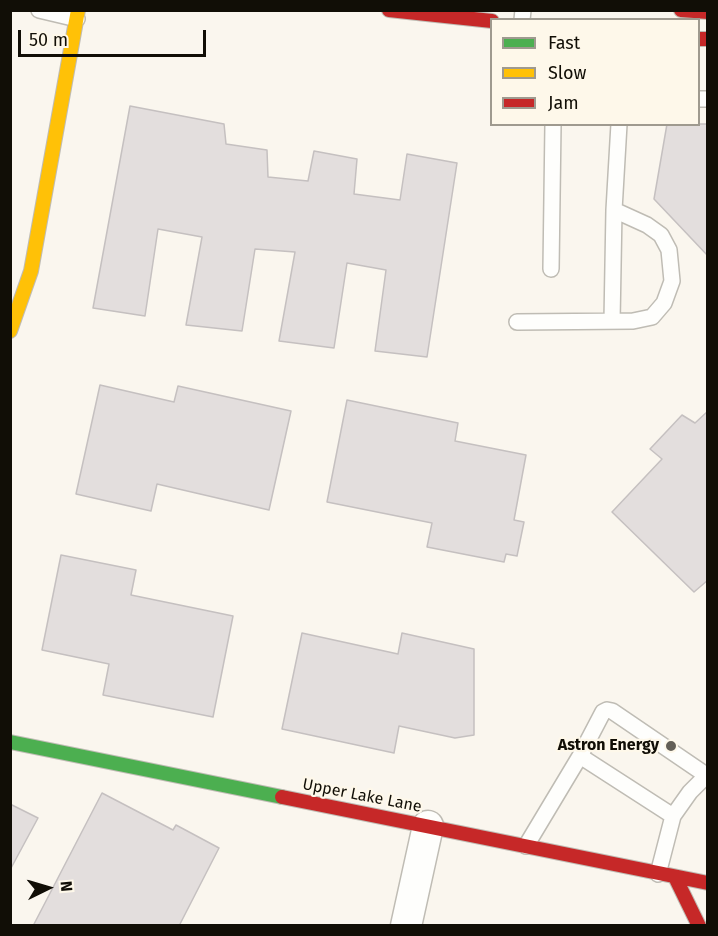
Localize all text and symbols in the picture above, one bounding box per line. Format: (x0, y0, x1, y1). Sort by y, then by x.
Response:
scale bar (21, 18, 208, 56)
legend (490, 18, 700, 126)
text: 50 m (29, 29, 68, 51)
text: Fast (548, 32, 580, 54)
text: Slow (548, 62, 586, 84)
text: Jam (548, 92, 579, 114)
place label: Astron Energy (558, 736, 659, 756)
marker: Astron Energy (664, 739, 678, 753)
street label: Upper Lake Lane (301, 775, 423, 817)
north arrow (18, 858, 78, 918)
text: N (57, 880, 76, 892)

